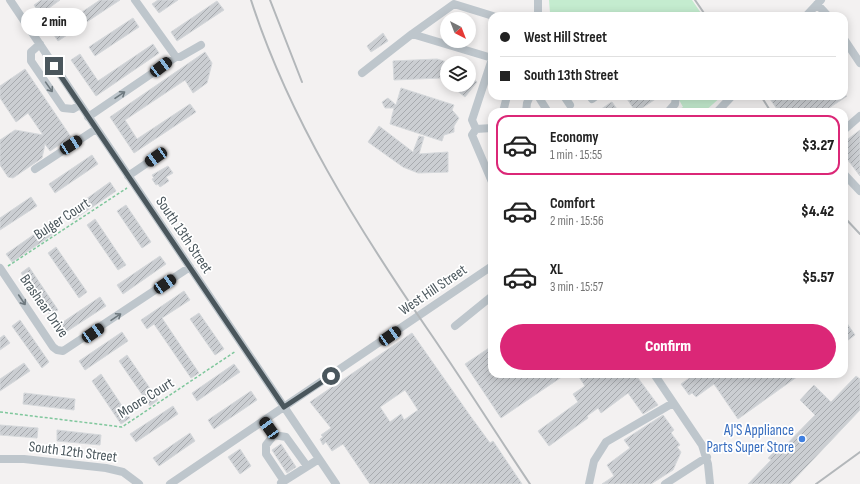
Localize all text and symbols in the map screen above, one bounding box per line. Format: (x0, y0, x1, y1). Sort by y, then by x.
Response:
callout: 2 min (21, 8, 87, 36)
north arrow (440, 12, 476, 48)
map controls (440, 12, 476, 92)
text: 2 min (41, 14, 67, 30)
text: West Hill Street (524, 28, 607, 47)
car (148, 55, 174, 79)
button: layers (440, 56, 476, 92)
route end (45, 57, 63, 75)
text: South 13th Street (524, 66, 618, 85)
one-way arrow (45, 82, 53, 93)
one-way arrow (114, 91, 125, 99)
icon: car (502, 127, 538, 163)
text: Economy (550, 128, 599, 147)
car (58, 133, 84, 157)
text: $3.27 (802, 136, 834, 155)
car (143, 145, 169, 169)
text: 1 min · 15:55 (550, 147, 602, 163)
street label: South 13th Street (151, 193, 217, 277)
icon: car (502, 193, 538, 229)
street label: Bulger Court (30, 194, 94, 244)
text: Comfort (550, 194, 595, 213)
text: $4.42 (801, 202, 834, 221)
text: 2 min · 15:56 (550, 213, 604, 229)
icon: car (502, 259, 538, 295)
street label: West Hill Street (395, 260, 471, 320)
text: XL (550, 260, 563, 279)
text: $5.57 (802, 268, 834, 287)
street label: Brashear Drive (15, 271, 73, 341)
car (152, 272, 178, 296)
text: 3 min · 15:57 (550, 279, 603, 295)
one-way arrow (18, 294, 26, 305)
one-way arrow (110, 313, 121, 322)
car (80, 321, 106, 345)
car (377, 324, 403, 348)
button: Confirm (500, 324, 836, 370)
route start (322, 367, 340, 385)
street label: Moore Court (114, 373, 178, 423)
car (257, 415, 281, 441)
place label: AJ'S Appliance Parts Super Store (707, 421, 794, 457)
marker: AJ'S Appliance Parts Super Store (797, 434, 807, 444)
street label: South 12th Street (28, 437, 119, 467)

